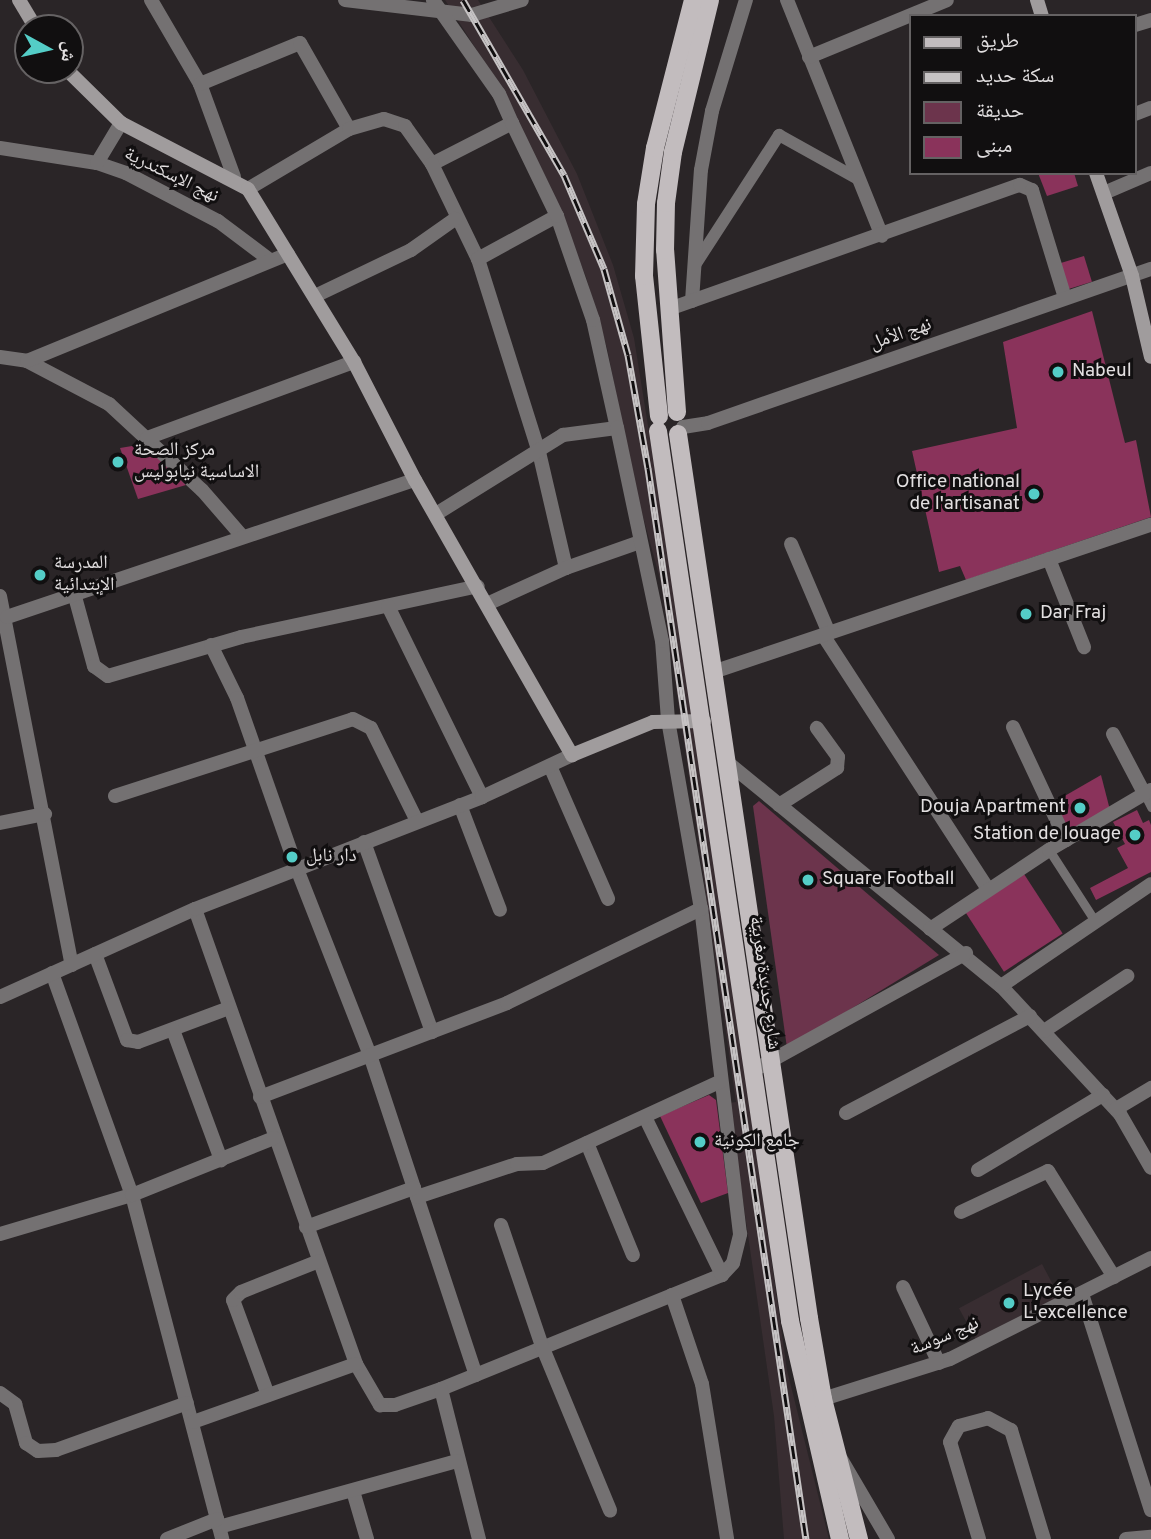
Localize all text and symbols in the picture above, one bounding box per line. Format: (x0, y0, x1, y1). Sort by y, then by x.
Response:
north arrow (14, 14, 84, 84)
legend (909, 14, 1137, 175)
text: طريق (976, 28, 1019, 55)
text: ش (55, 40, 81, 63)
text: سكة حديد (976, 63, 1054, 90)
text: حديقة (976, 98, 1024, 125)
text: مبنى (976, 133, 1012, 160)
street label: نهج الإسكندرية (120, 143, 222, 209)
street label: نهج الأمل (867, 314, 935, 356)
place label: Nabeul (1072, 361, 1132, 383)
marker: Nabeul (1050, 364, 1066, 380)
place label: مركز الصحة الاساسية نيابوليس (134, 440, 259, 484)
marker: مركز الصحة الاساسية نيابوليس (108, 452, 128, 472)
place label: Office national de l'artisanat (896, 472, 1020, 516)
marker: Office national de l'artisanat (1026, 486, 1042, 502)
place label: المدرسة الإبتدائية (54, 553, 115, 597)
marker: المدرسة الإبتدائية (32, 567, 48, 583)
place label: Dar Fraj (1040, 603, 1106, 625)
marker: Dar Fraj (1018, 606, 1034, 622)
place label: Douja Apartment (919, 797, 1066, 819)
marker: Douja Apartment (1072, 800, 1088, 816)
place label: Station de louage (973, 824, 1121, 846)
marker: Station de louage (1127, 827, 1143, 843)
place label: دار نابل (306, 846, 357, 868)
marker: دار نابل (284, 849, 300, 865)
place label: Square Football (822, 869, 955, 891)
marker: Square Football (800, 872, 816, 888)
street label: شارع جديدة مغربية (743, 915, 785, 1051)
place label: جامع الكونية (714, 1131, 800, 1153)
marker: جامع الكونية (692, 1134, 708, 1150)
place label: Lycée L'excellence (1023, 1281, 1128, 1325)
marker: Lycée L'excellence (1001, 1295, 1017, 1311)
street label: نهج سوسة (907, 1312, 983, 1362)

